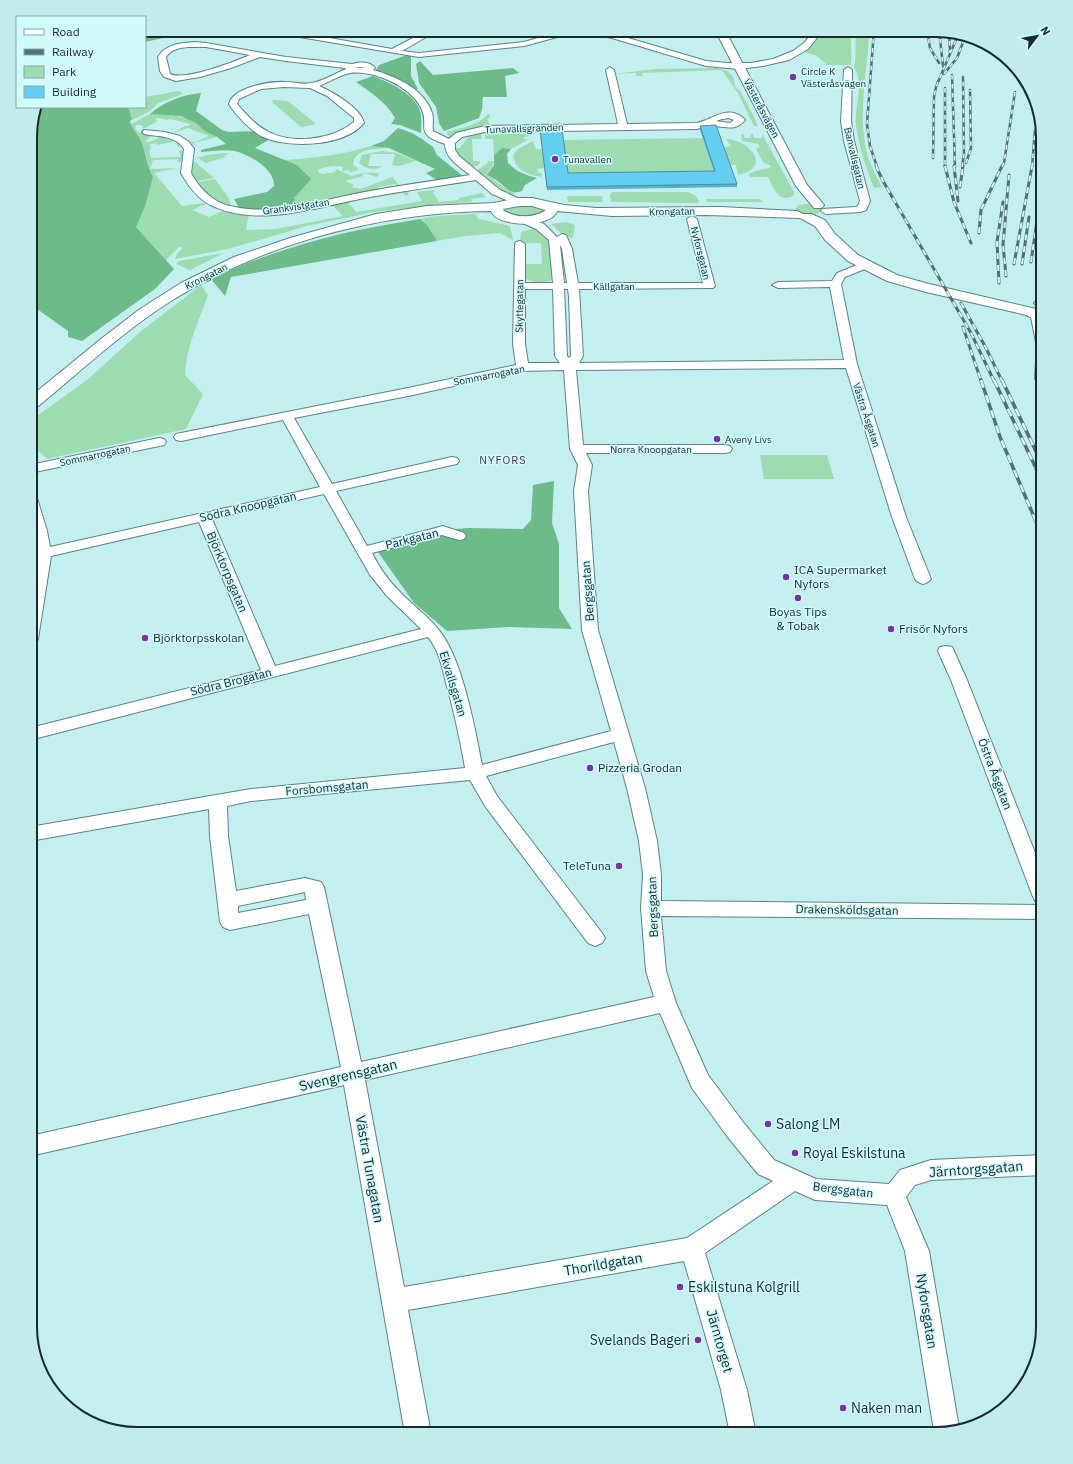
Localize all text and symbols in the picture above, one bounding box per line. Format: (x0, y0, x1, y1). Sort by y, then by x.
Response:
legend (16, 16, 146, 108)
north arrow (1017, 16, 1057, 56)
text: Road (52, 24, 80, 39)
text: N (1037, 24, 1054, 38)
text: Railway (52, 44, 94, 59)
text: Park (52, 64, 77, 79)
place label: Circle K Västeråsvägen (801, 65, 866, 90)
marker: Circle K Västeråsvägen (788, 72, 798, 82)
street label: Västeråsvägen (741, 76, 783, 140)
text: Building (52, 84, 97, 99)
street label: Tunavallsgränden (484, 121, 564, 136)
street label: Banvallsgatan (841, 126, 868, 190)
place label: Tunavallen (563, 153, 612, 166)
marker: Tunavallen (550, 154, 560, 164)
street label: Grankvistgatan (262, 195, 330, 218)
street label: Krongatan (649, 205, 695, 218)
street label: Nyforsgatan (688, 225, 713, 281)
street label: Krongatan (183, 260, 230, 293)
street label: Skyttegatan (513, 279, 526, 333)
street label: Källgatan (593, 280, 635, 293)
street label: Sommarrogatan (452, 362, 526, 389)
street label: Västra Åsgatan (850, 381, 883, 449)
place label: Aveny Livs (725, 433, 772, 446)
marker: Aveny Livs (712, 434, 722, 444)
street label: Sommarrogatan (58, 442, 132, 469)
street label: Norra Knoopgatan (610, 443, 692, 456)
district label: NYFORS (479, 453, 527, 467)
street label: Södra Knoopgatan (198, 488, 298, 525)
street label: Parkgatan (384, 525, 440, 552)
street label: Björktorpsgatan (204, 529, 251, 614)
street label: Bergsgatan (578, 560, 597, 622)
place label: ICA Supermarket Nyfors (794, 562, 887, 591)
marker: ICA Supermarket Nyfors (781, 572, 791, 582)
marker: Boyas Tips & Tobak (793, 593, 803, 603)
place label: Boyas Tips & Tobak (769, 604, 827, 633)
place label: Frisör Nyfors (899, 621, 968, 636)
marker: Frisör Nyfors (886, 624, 896, 634)
place label: Björktorpsskolan (153, 630, 244, 645)
marker: Björktorpsskolan (140, 633, 150, 643)
street label: Ekvallsgatan (436, 649, 471, 718)
street label: Södra Brogatan (189, 664, 273, 699)
street label: Östra Åsgatan (975, 736, 1016, 812)
place label: Pizzeria Grodan (598, 760, 682, 775)
marker: Pizzeria Grodan (585, 763, 595, 773)
street label: Forsbomsgatan (285, 776, 369, 799)
place label: TeleTuna (563, 858, 612, 873)
marker: TeleTuna (614, 861, 624, 871)
street label: Bergsgatan (644, 876, 661, 938)
street label: Drakensköldsgatan (795, 901, 899, 918)
street label: Svengrensgatan (297, 1055, 399, 1095)
street label: Västra Tunagatan (352, 1114, 388, 1224)
place label: Salong LM (776, 1115, 840, 1133)
marker: Salong LM (763, 1119, 773, 1129)
place label: Royal Eskilstuna (803, 1144, 906, 1162)
marker: Royal Eskilstuna (790, 1148, 800, 1158)
street label: Järntorgsgatan (928, 1157, 1024, 1181)
street label: Bergsgatan (812, 1178, 874, 1201)
street label: Thorildgatan (562, 1248, 644, 1280)
street label: Nyforsgatan (912, 1272, 942, 1350)
place label: Eskilstuna Kolgrill (688, 1278, 800, 1296)
marker: Eskilstuna Kolgrill (675, 1282, 685, 1292)
street label: Järntorget (702, 1307, 738, 1375)
place label: Svelands Bageri (590, 1331, 690, 1349)
marker: Svelands Bageri (693, 1335, 703, 1345)
place label: Naken man (851, 1399, 922, 1417)
marker: Naken man (838, 1403, 848, 1413)

